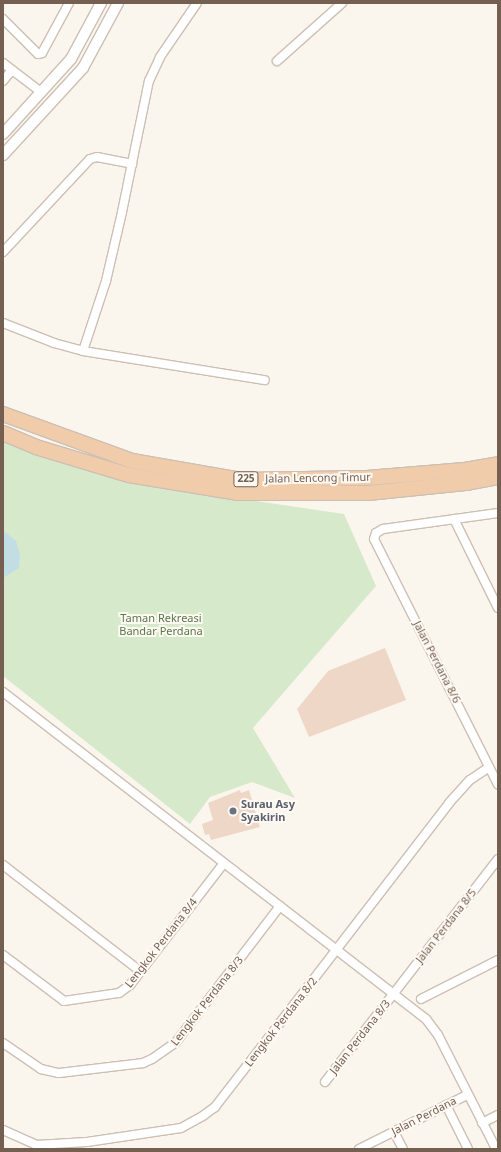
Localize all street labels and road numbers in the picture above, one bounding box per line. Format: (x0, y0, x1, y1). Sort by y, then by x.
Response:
street label: Jalan Lencong Timur (265, 470, 371, 486)
road number: 225 (233, 471, 259, 487)
street label: Jalan Perdana 8/6 (411, 619, 463, 705)
street label: Jalan Perdana 8/5 (413, 886, 479, 966)
street label: Lengkok Perdana 8/4 (122, 896, 200, 990)
street label: Lengkok Perdana 8/3 (168, 954, 246, 1048)
street label: Lengkok Perdana 8/2 (242, 975, 320, 1069)
street label: Jalan Perdana 8/3 (327, 997, 393, 1077)
street label: Jalan Perdana (389, 1094, 459, 1138)

